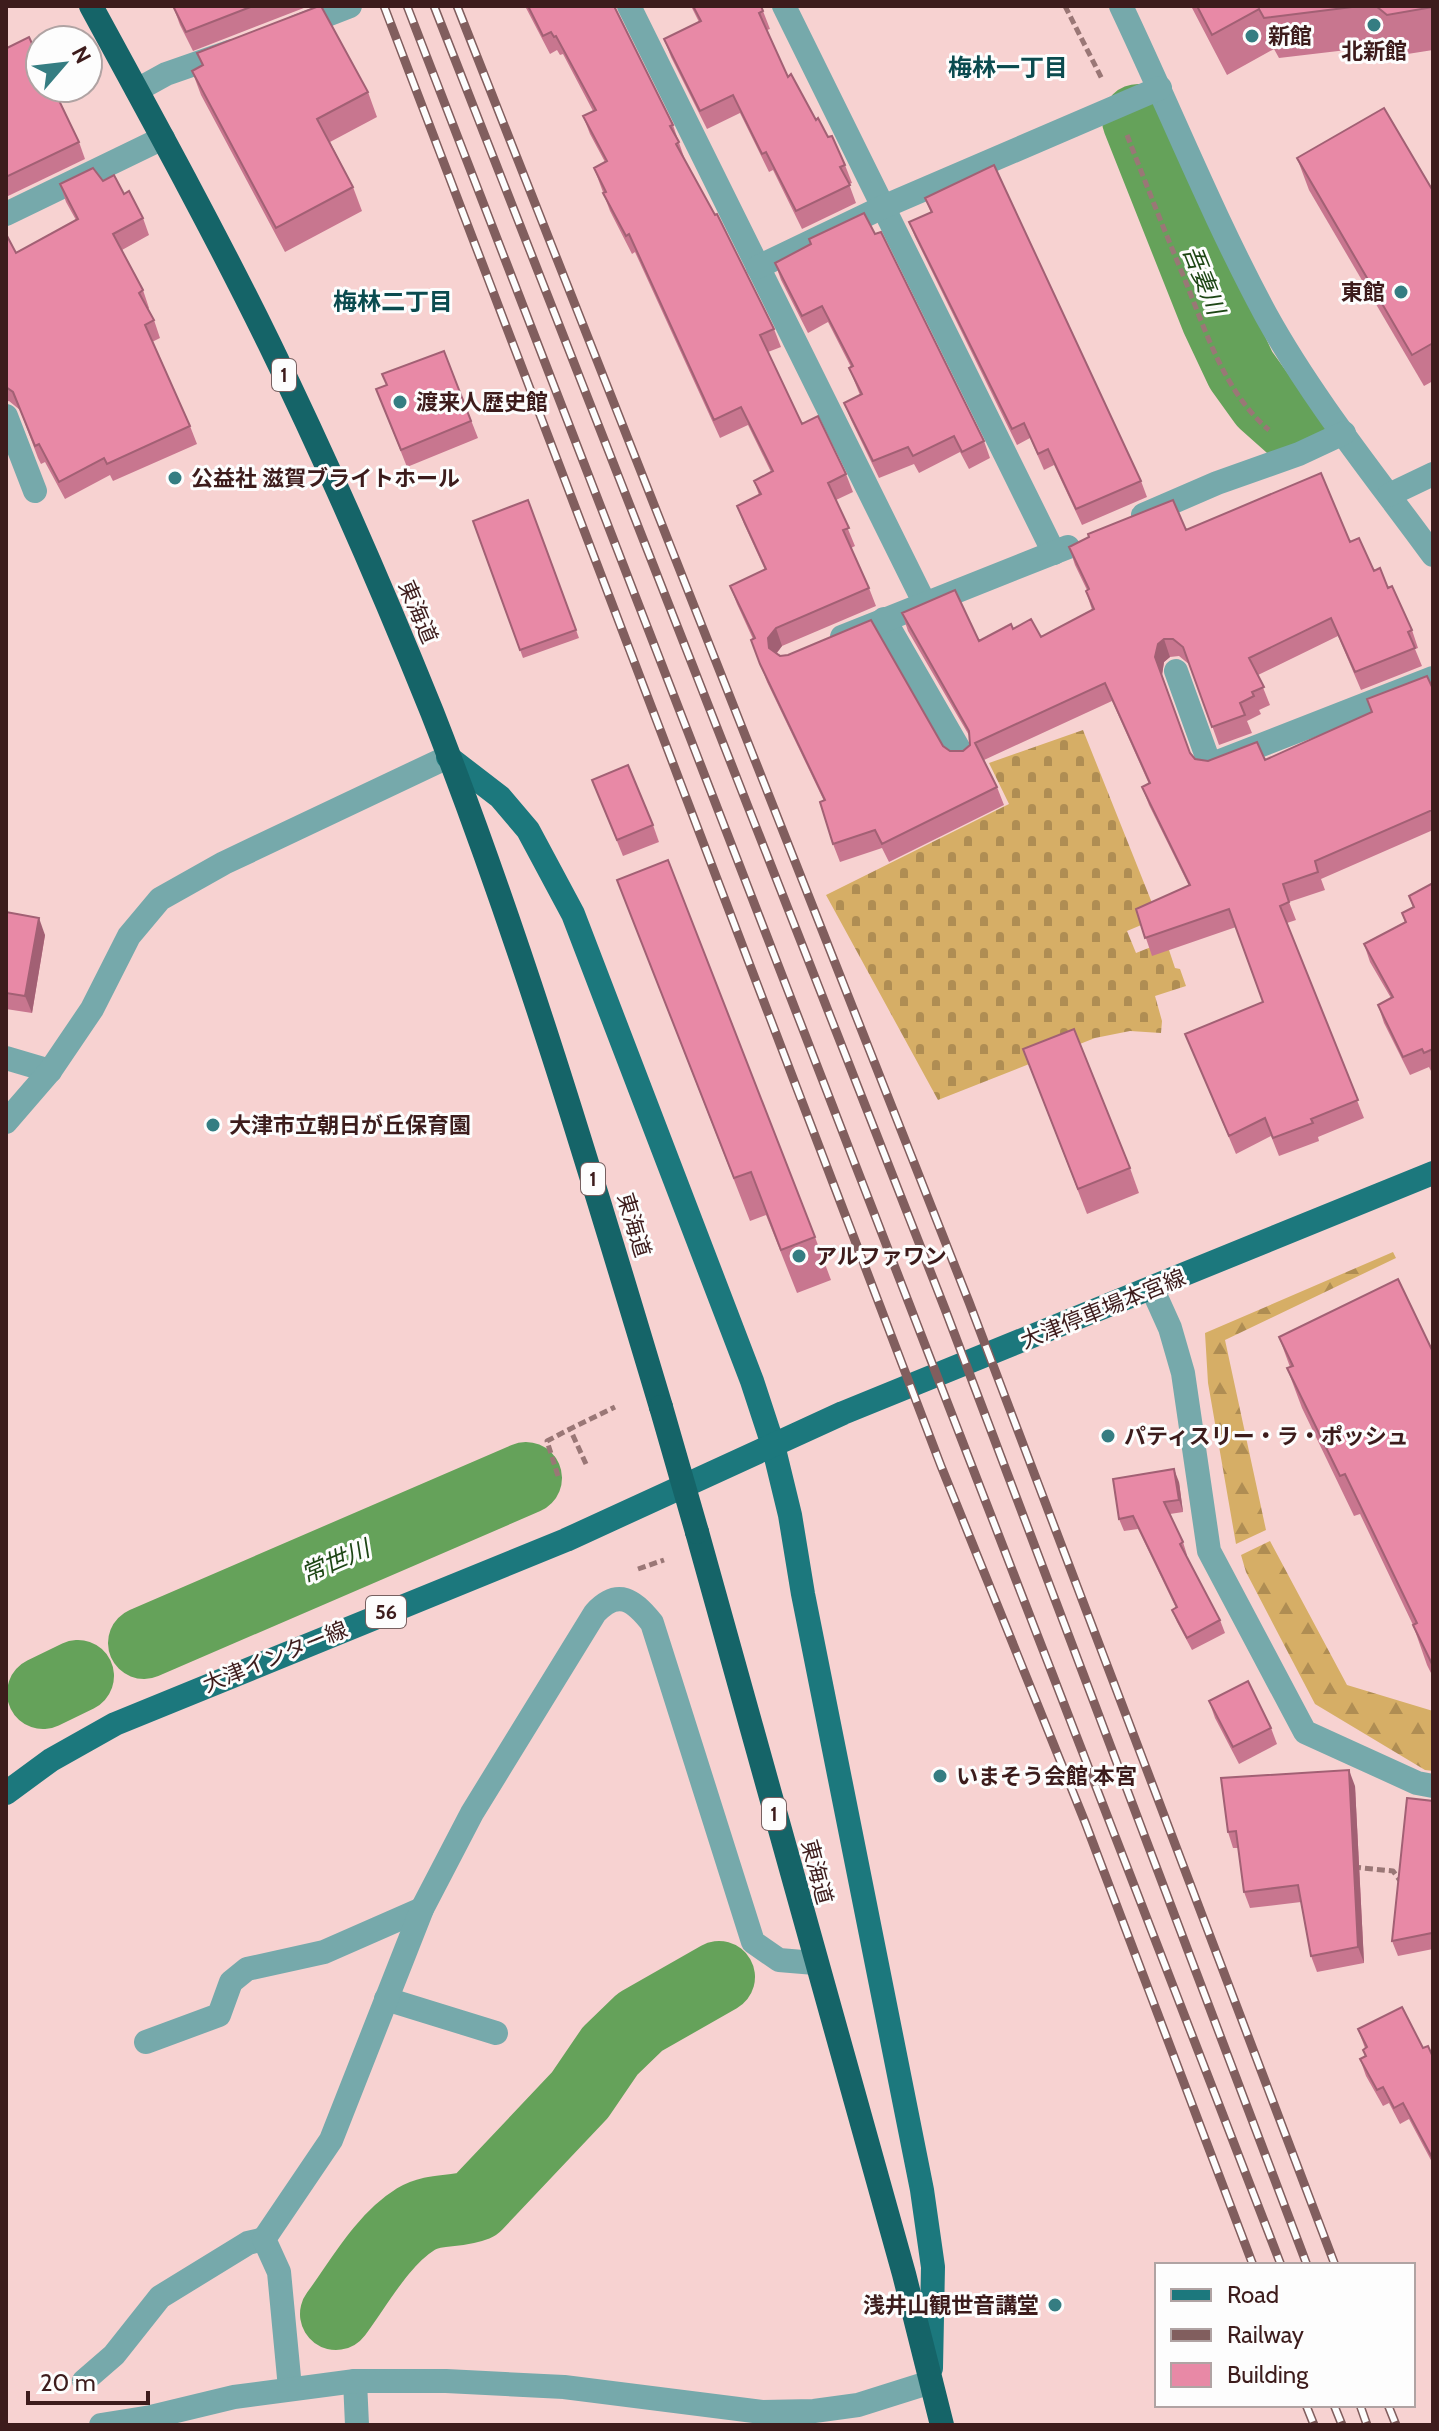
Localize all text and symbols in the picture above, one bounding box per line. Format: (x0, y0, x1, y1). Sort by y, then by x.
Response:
marker: 北新館 (1365, 16, 1383, 34)
place label: 新館 (1268, 23, 1312, 50)
north arrow (24, 24, 104, 104)
marker: 新館 (1243, 27, 1261, 45)
place label: 北新館 (1341, 38, 1407, 65)
text: N (66, 42, 97, 68)
district label: 梅林一丁目 (948, 53, 1068, 82)
water label: 吾妻川 (1177, 241, 1232, 322)
place label: 東館 (1341, 279, 1385, 306)
marker: 東館 (1392, 283, 1410, 301)
district label: 梅林二丁目 (333, 287, 453, 316)
road number: 1 (272, 359, 296, 391)
place label: 渡来人歴史館 (416, 389, 548, 416)
marker: 渡来人歴史館 (391, 393, 409, 411)
place label: 公益社 滋賀ブライトホール (191, 465, 460, 492)
marker: 公益社 滋賀ブライトホール (166, 469, 184, 487)
street label: 東海道 (393, 576, 443, 648)
place label: 大津市立朝日が丘保育園 (229, 1112, 471, 1139)
marker: 大津市立朝日が丘保育園 (204, 1116, 222, 1134)
road number: 1 (581, 1163, 605, 1195)
street label: 東海道 (611, 1189, 657, 1261)
place label: アルファワン (815, 1243, 947, 1270)
marker: アルファワン (790, 1247, 808, 1265)
street label: 大津停車場本宮線 (1016, 1264, 1190, 1354)
place label: パティスリー・ラ・ポッシュ (1124, 1423, 1409, 1450)
marker: パティスリー・ラ・ポッシュ (1099, 1427, 1117, 1445)
water label: 常世川 (296, 1532, 377, 1588)
road number: 56 (366, 1596, 406, 1628)
street label: 大津インター線 (199, 1616, 351, 1698)
place label: いまそう会館 本宮 (956, 1763, 1137, 1790)
marker: いまそう会館 本宮 (931, 1767, 949, 1785)
road number: 1 (762, 1798, 786, 1830)
street label: 東海道 (795, 1837, 839, 1907)
legend (1155, 2263, 1415, 2407)
text: Road (1227, 2280, 1279, 2309)
place label: 浅井山観世音講堂 (863, 2292, 1039, 2319)
marker: 浅井山観世音講堂 (1046, 2296, 1064, 2314)
text: Railway (1227, 2320, 1304, 2349)
scale bar (28, 2355, 148, 2405)
text: Building (1227, 2360, 1309, 2389)
text: 20 m (40, 2368, 96, 2397)

